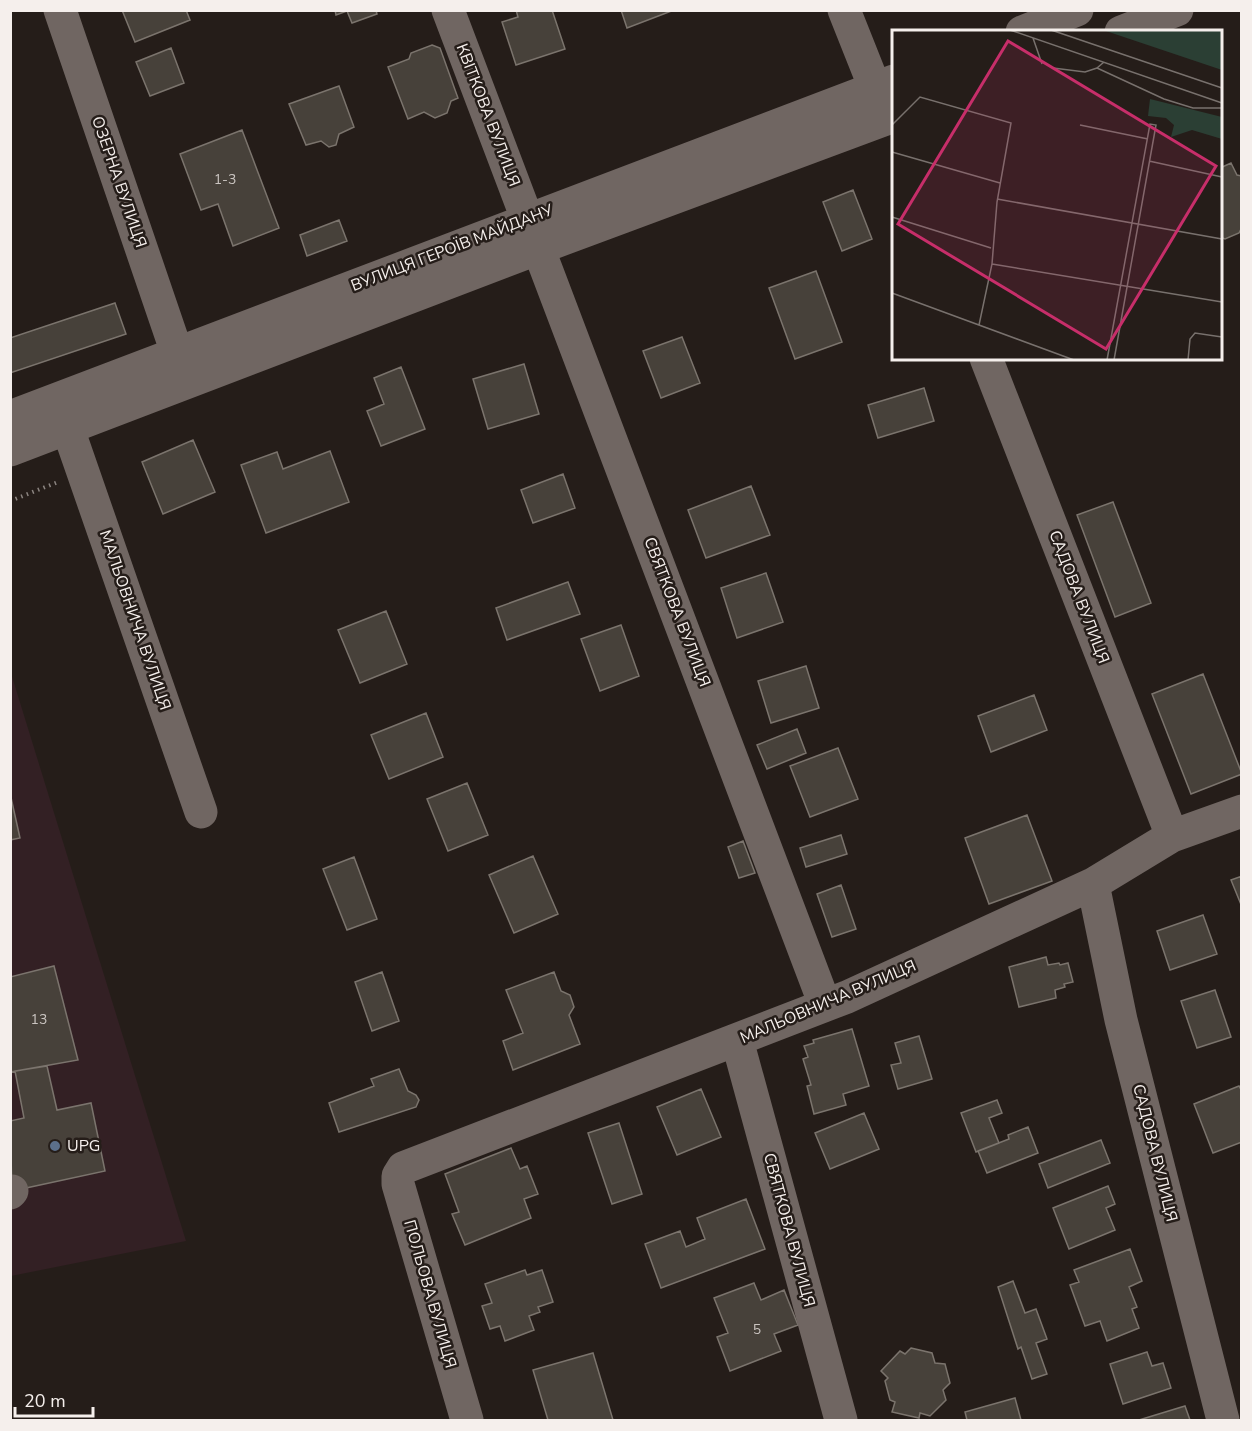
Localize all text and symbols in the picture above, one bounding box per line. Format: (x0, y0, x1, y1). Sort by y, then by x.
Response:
inset map (892, 30, 1222, 360)
street label: КВІТКОВА ВУЛИЦЯ (451, 40, 525, 190)
street label: ОЗЕРНА ВУЛИЦЯ (86, 113, 152, 251)
house number: 1-3 (214, 170, 236, 189)
street label: ВУЛИЦЯ ГЕРОЇВ МАЙДАНУ (348, 199, 557, 297)
street label: МАЛЬОВНИЧА ВУЛИЦЯ (94, 527, 176, 713)
street label: САДОВА ВУЛИЦЯ (1043, 527, 1115, 667)
street label: СВЯТКОВА ВУЛИЦЯ (638, 534, 716, 690)
street label: МАЛЬОВНИЧА ВУЛИЦЯ (737, 955, 919, 1049)
house number: 13 (31, 1010, 47, 1029)
street label: САДОВА ВУЛИЦЯ (1127, 1082, 1183, 1224)
place label: UPG (67, 1135, 100, 1157)
marker: UPG (48, 1139, 62, 1153)
street label: СВЯТКОВА ВУЛИЦЯ (758, 1151, 820, 1309)
street label: ПОЛЬОВА ВУЛИЦЯ (398, 1217, 462, 1371)
house number: 5 (753, 1320, 761, 1339)
scale bar (15, 1380, 93, 1418)
text: 20 m (24, 1389, 66, 1413)

